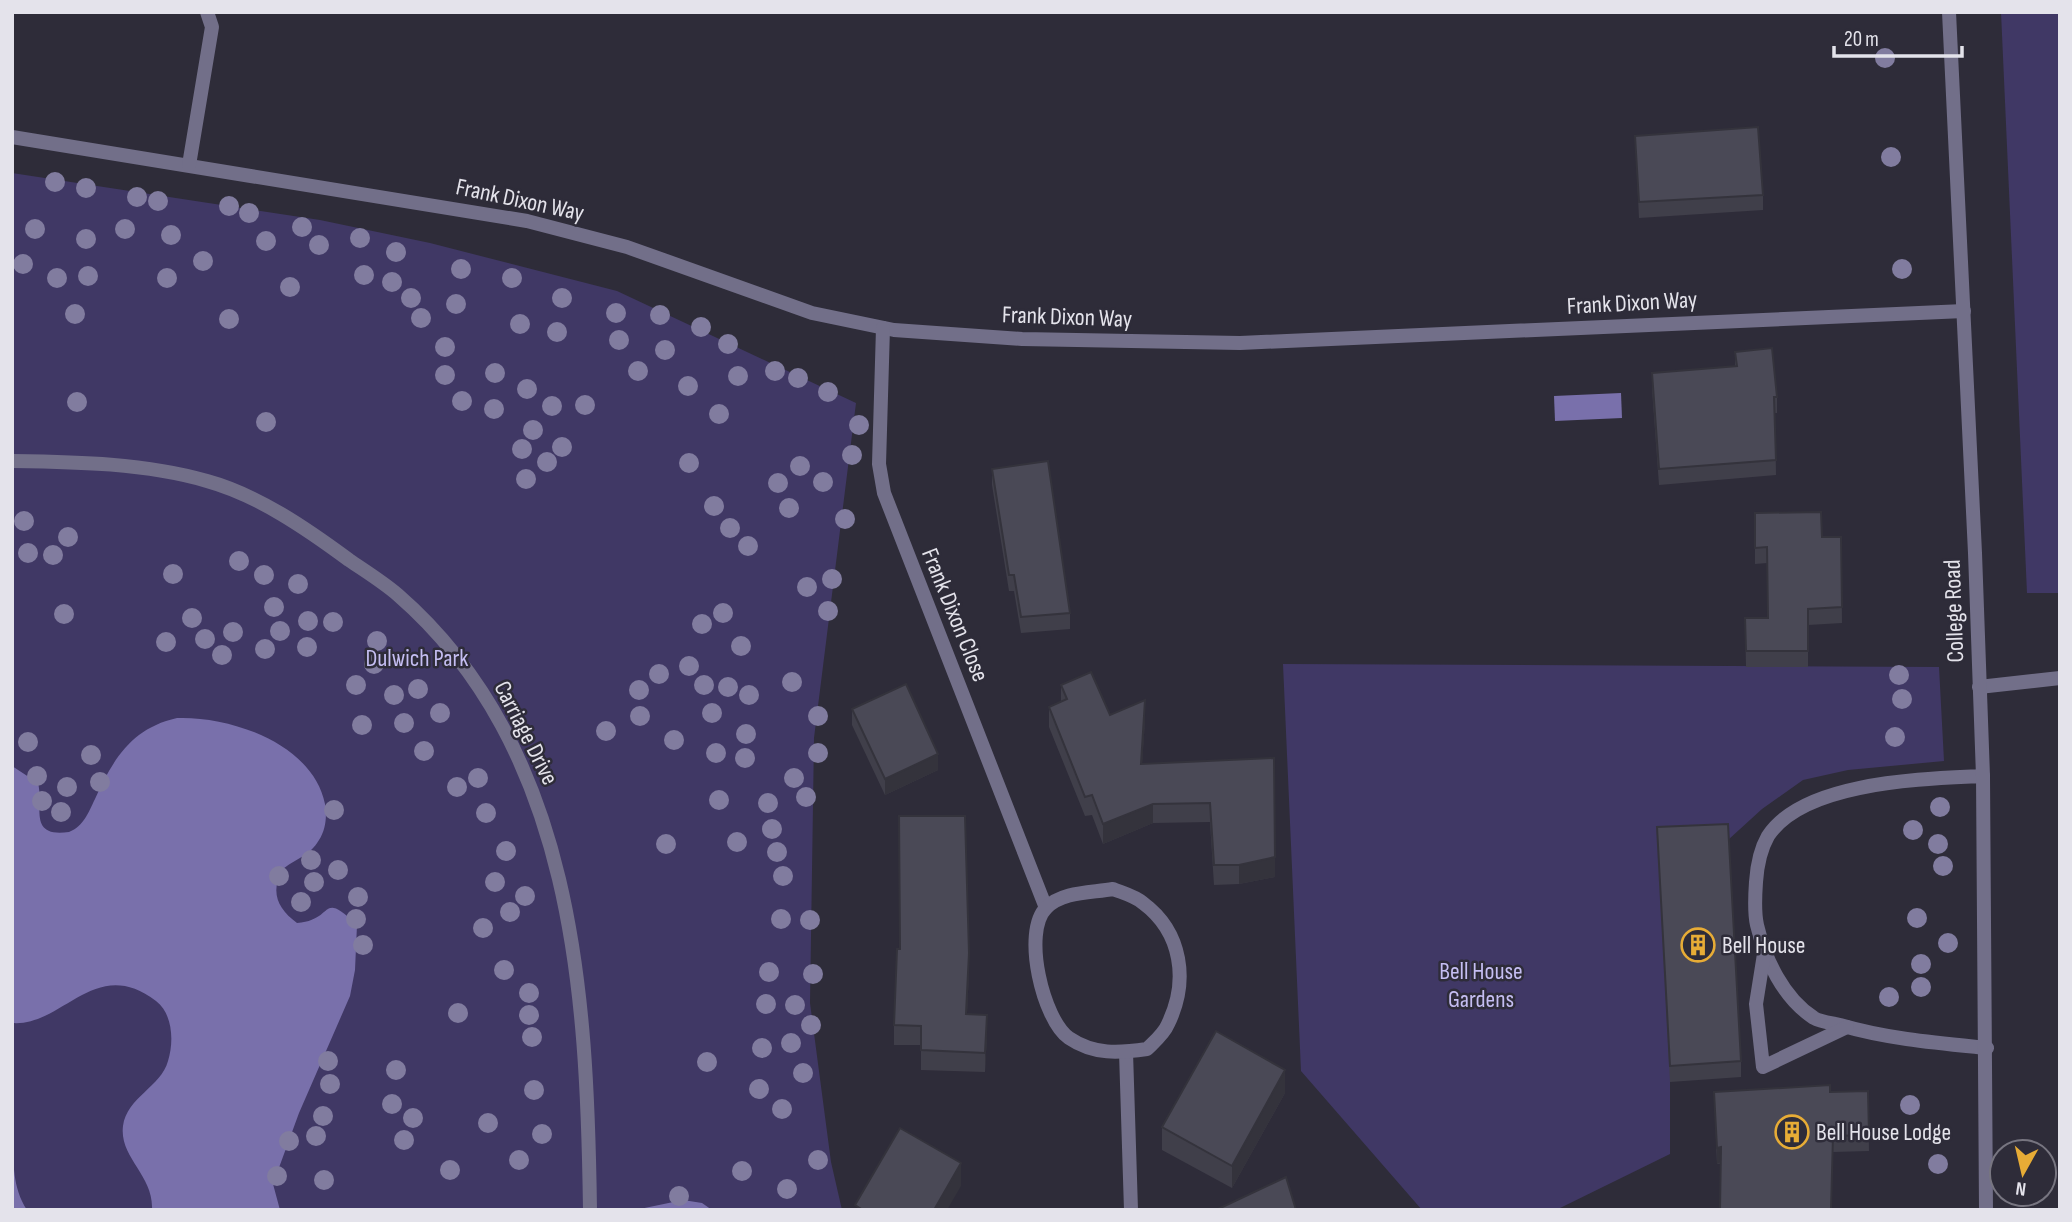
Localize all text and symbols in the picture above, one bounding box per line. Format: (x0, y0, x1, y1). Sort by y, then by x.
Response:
scale bar (1834, 14, 1962, 58)
text: 20 m (1844, 27, 1879, 52)
street label: Frank Dixon Way (453, 172, 587, 228)
street label: Frank Dixon Way (1566, 285, 1698, 321)
street label: Frank Dixon Way (1001, 300, 1133, 334)
street label: Frank Dixon Close (915, 544, 995, 686)
street label: College Road (1938, 559, 1970, 663)
park label: Dulwich Park (365, 644, 469, 673)
street label: Carriage Drive (487, 676, 565, 790)
building icon: Bell House (1679, 926, 1717, 964)
place label: Bell House (1722, 931, 1806, 960)
park label: Bell House Gardens (1439, 957, 1523, 1014)
building icon: Bell House Lodge (1773, 1113, 1811, 1151)
place label: Bell House Lodge (1816, 1118, 1951, 1147)
north arrow (1988, 1138, 2058, 1208)
text: N (2014, 1176, 2027, 1200)

